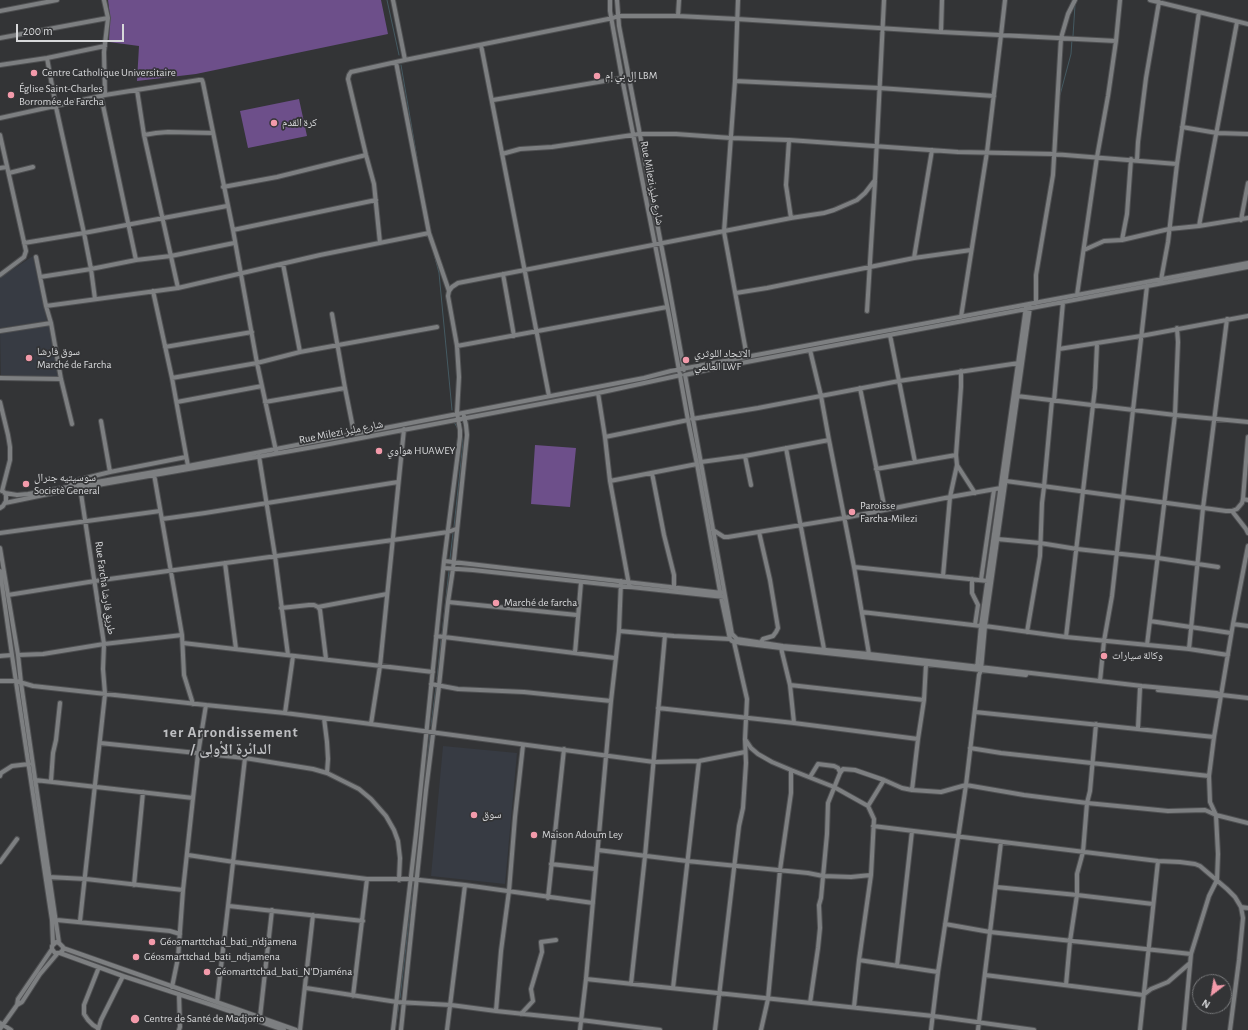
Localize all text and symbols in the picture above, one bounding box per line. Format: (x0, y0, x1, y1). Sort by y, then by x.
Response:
scale bar (18, 16, 126, 42)
text: 200 m (23, 25, 53, 37)
place label: Centre Catholique Universitaire (42, 66, 176, 80)
marker: Centre Catholique Universitaire (29, 68, 39, 78)
place label: إل بي إم LBM (605, 69, 657, 83)
marker: إل بي إم LBM (592, 71, 602, 81)
place label: Église Saint-Charles Borromée de Farcha (19, 82, 104, 108)
marker: Église Saint-Charles Borromée de Farcha (6, 90, 16, 100)
place label: كرة القدم (282, 116, 317, 130)
marker: كرة القدم (269, 118, 279, 128)
street label: Rue Milezi شارع مليز (637, 140, 667, 226)
place label: سوق فارشا Marché de Farcha (37, 345, 112, 371)
place label: الاتحاد اللوثري العالمي LWF (694, 347, 750, 373)
marker: سوق فارشا Marché de Farcha (24, 353, 34, 363)
marker: الاتحاد اللوثري العالمي LWF (681, 355, 691, 365)
street label: Rue Milezi شارع مليز (298, 417, 384, 447)
place label: هواوي HUAWEY (387, 444, 455, 458)
marker: هواوي HUAWEY (374, 446, 384, 456)
place label: سوسيتيه جنرال Societè General (34, 471, 100, 497)
marker: سوسيتيه جنرال Societè General (21, 479, 31, 489)
place label: Paroisse Farcha-Milezi (860, 499, 917, 525)
marker: Paroisse Farcha-Milezi (847, 507, 857, 517)
street label: Rue Farcha طريق فارشا (92, 540, 118, 636)
place label: Marché de farcha (504, 596, 577, 610)
marker: Marché de farcha (491, 598, 501, 608)
place label: وكالة سيارات (1112, 649, 1163, 663)
marker: وكالة سيارات (1099, 651, 1109, 661)
district label: 1er Arrondissement / الدائرة الأولى (163, 723, 299, 758)
place label: سوق (482, 808, 502, 822)
marker: سوق (469, 810, 479, 820)
place label: Maison Adoum Ley (542, 828, 623, 842)
marker: Maison Adoum Ley (529, 830, 539, 840)
place label: Géosmarttchad_bati_n'djamena (160, 935, 297, 949)
marker: Géosmarttchad_bati_n'djamena (147, 937, 157, 947)
place label: Géosmarttchad_bati_ndjamena (144, 950, 280, 964)
marker: Géosmarttchad_bati_ndjamena (131, 952, 141, 962)
place label: Géomarttchad_bati_N'Djaména (215, 965, 352, 979)
marker: Géomarttchad_bati_N'Djaména (202, 967, 212, 977)
north arrow (1192, 974, 1232, 1014)
text: N (1200, 997, 1212, 1011)
place label: Centre de Santé de Madjorio (144, 1012, 264, 1026)
marker: Centre de Santé de Madjorio (129, 1013, 141, 1025)

